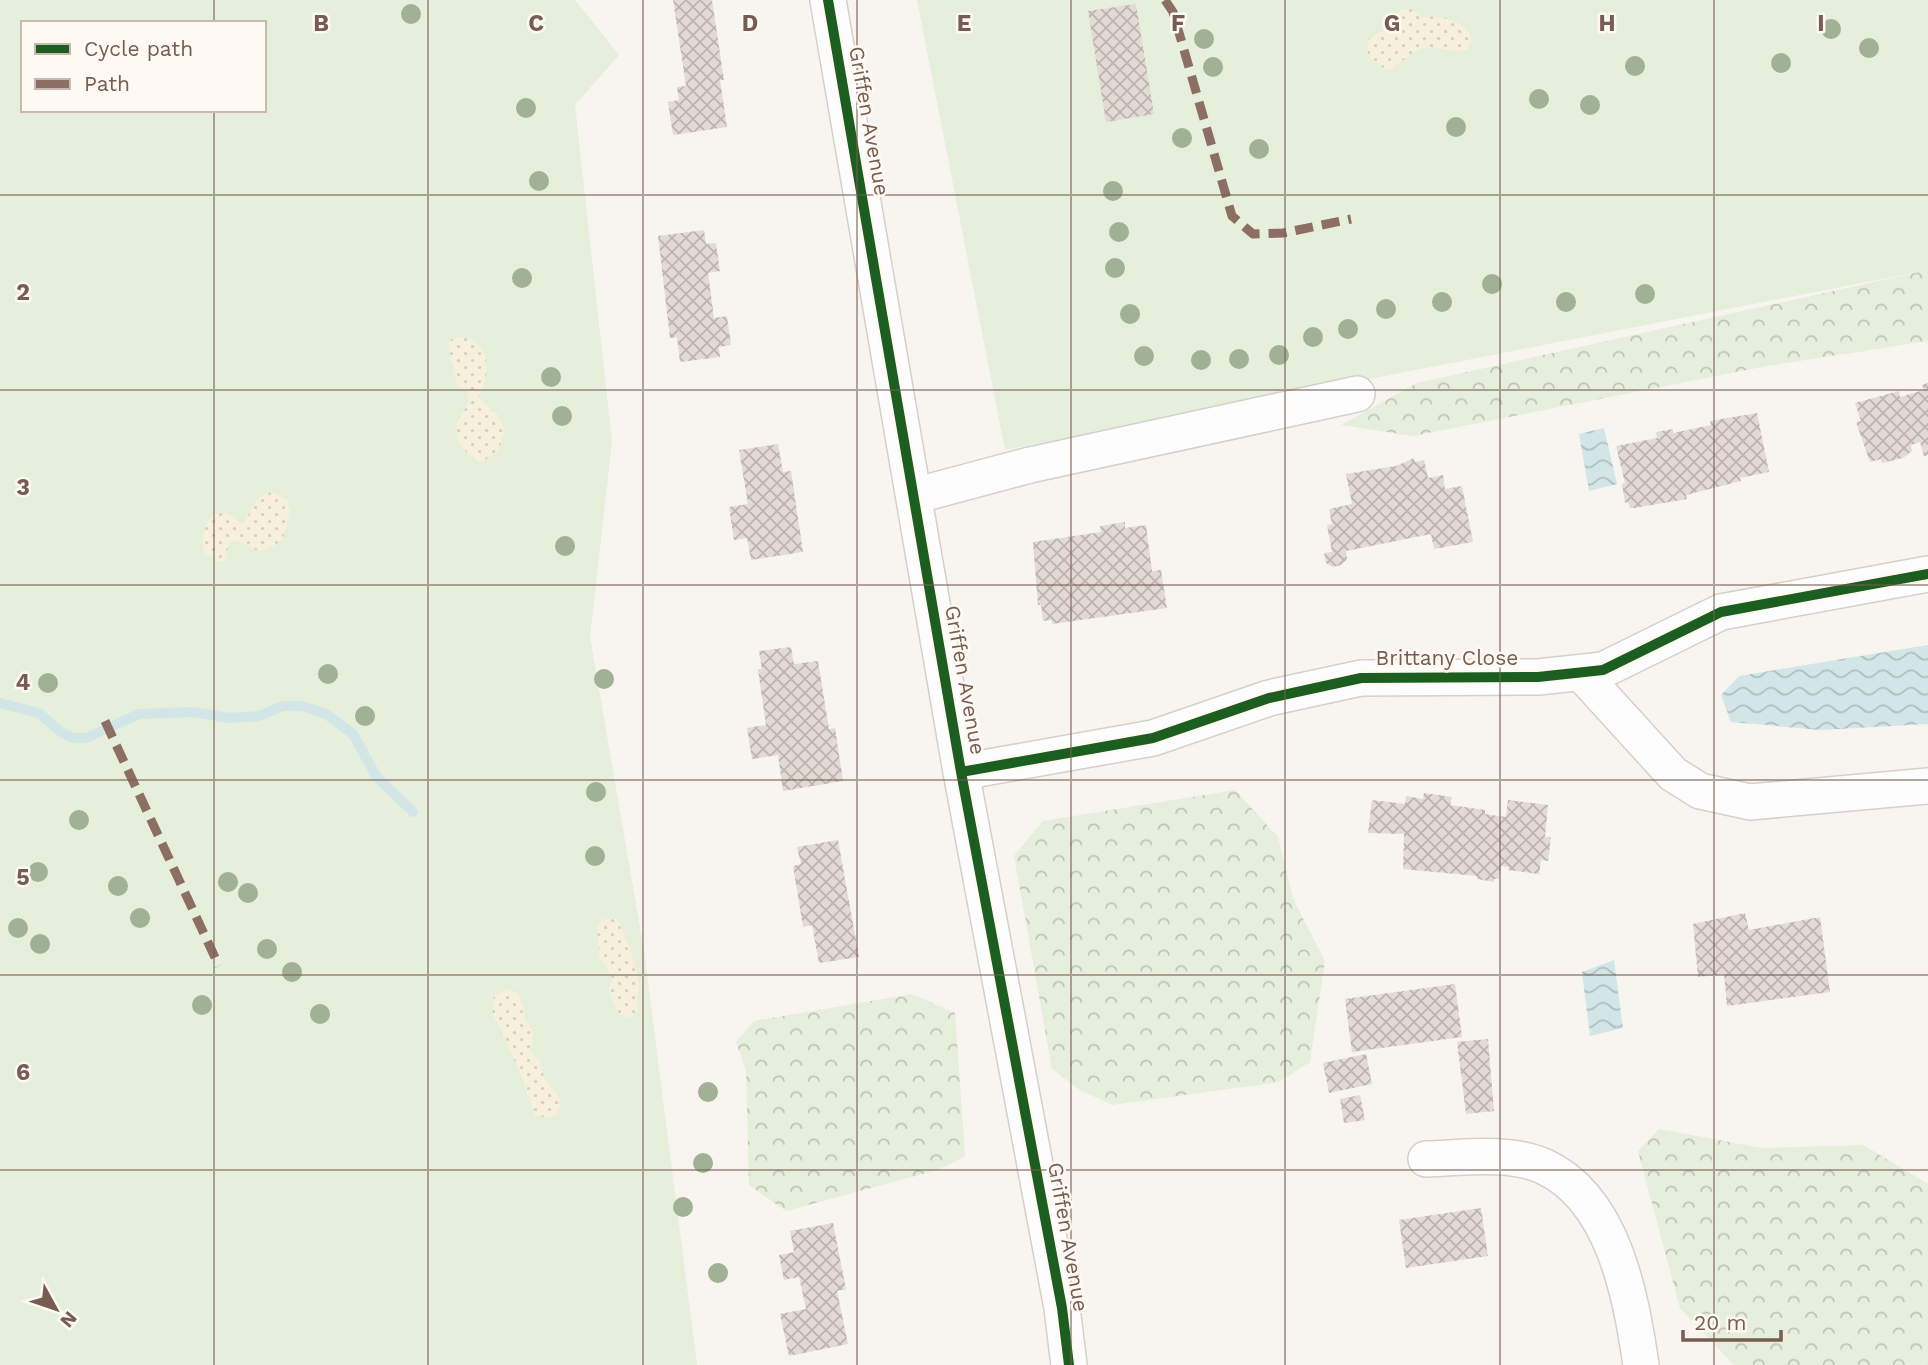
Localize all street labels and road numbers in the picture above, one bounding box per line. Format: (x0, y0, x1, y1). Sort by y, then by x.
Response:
street label: Griffen Avenue (844, 44, 895, 198)
street label: Griffen Avenue (940, 603, 991, 757)
street label: Brittany Close (1376, 645, 1518, 670)
street label: Griffen Avenue (1043, 1160, 1094, 1314)

